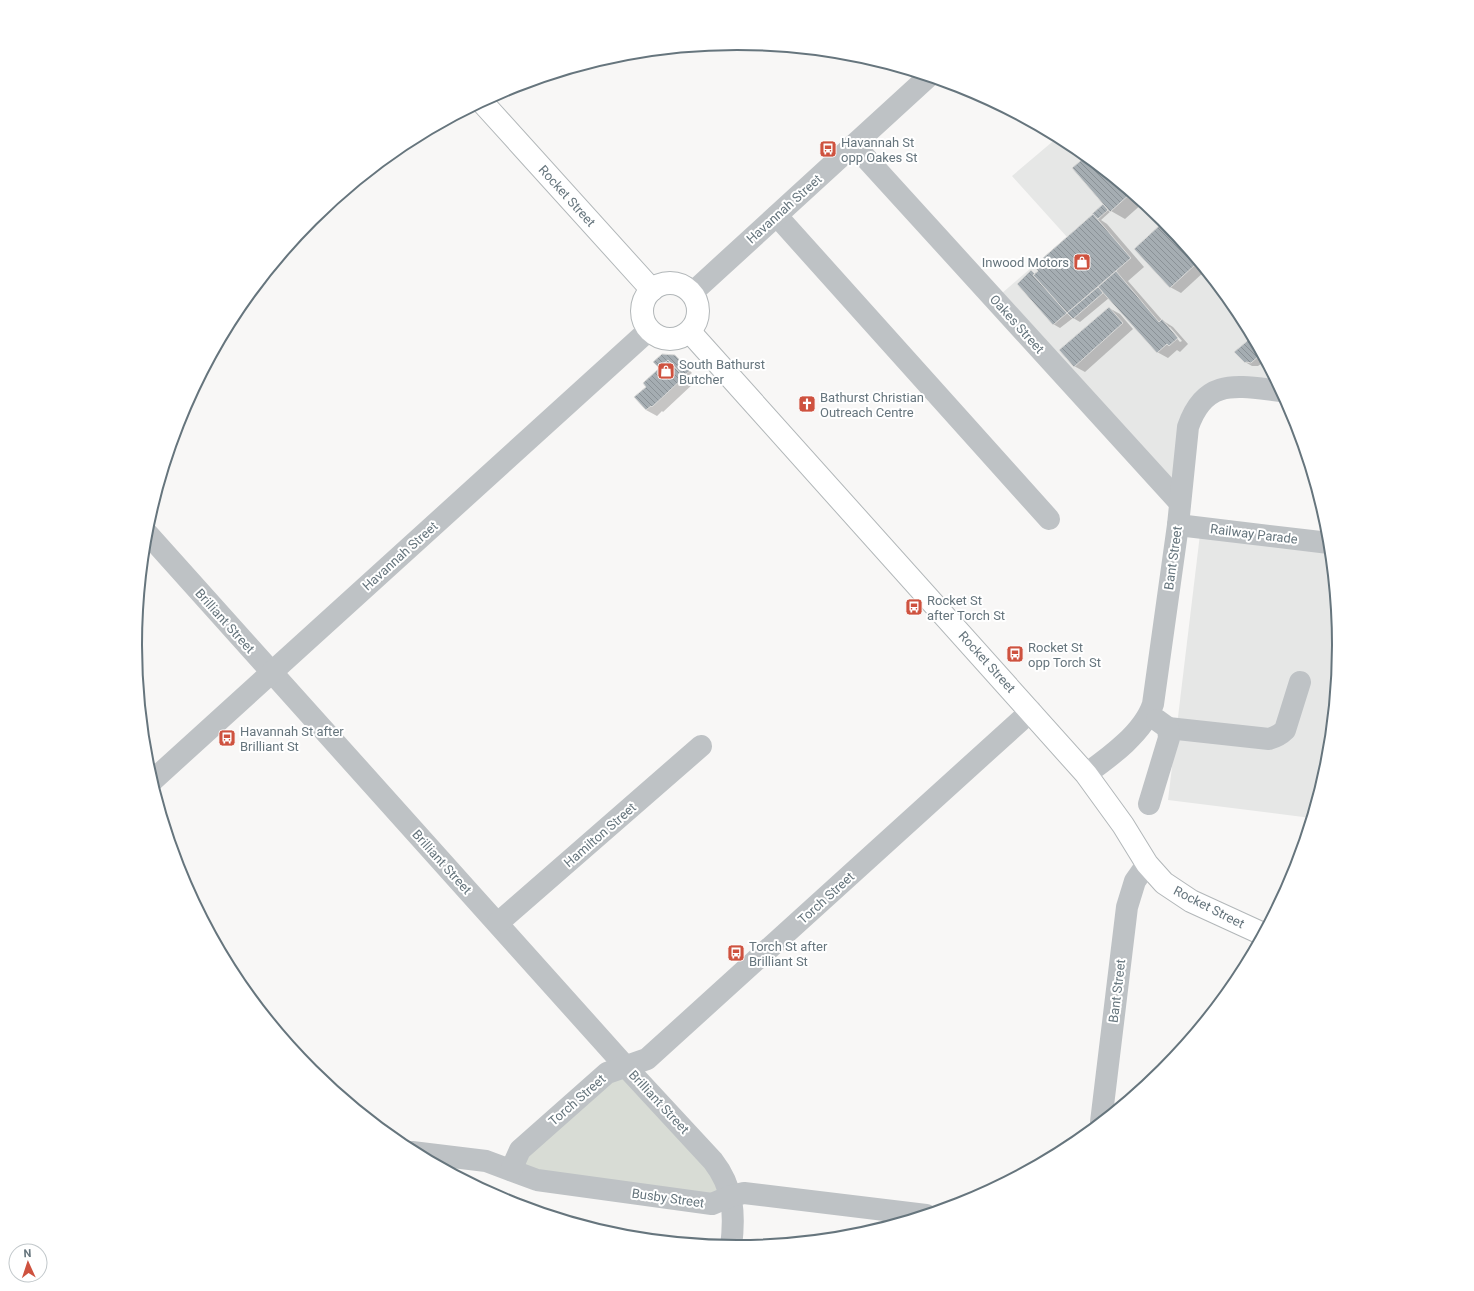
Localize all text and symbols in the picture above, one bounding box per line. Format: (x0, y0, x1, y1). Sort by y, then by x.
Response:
place label: Havannah St opp Oakes St (841, 135, 918, 165)
bus stop icon: Havannah St opp Oakes St (818, 139, 838, 159)
street label: Rocket Street (536, 162, 598, 230)
street label: Havannah Street (743, 171, 825, 247)
shop icon: Inwood Motors (1072, 252, 1092, 272)
place label: Inwood Motors (982, 255, 1069, 270)
street label: Oakes Street (987, 292, 1047, 356)
place label: South Bathurst Butcher (679, 357, 765, 387)
shop icon: South Bathurst Butcher (656, 361, 676, 381)
place label: Bathurst Christian Outreach Centre (820, 390, 924, 420)
church icon: Bathurst Christian Outreach Centre (797, 394, 817, 414)
street label: Havannah Street (359, 518, 441, 594)
street label: Railway Parade (1209, 521, 1299, 547)
street label: Bant Street (1161, 525, 1185, 591)
street label: Brilliant Street (192, 586, 258, 656)
place label: Rocket St after Torch St (927, 593, 1005, 623)
bus stop icon: Rocket St after Torch St (904, 597, 924, 617)
street label: Rocket Street (956, 628, 1018, 696)
place label: Rocket St opp Torch St (1028, 640, 1101, 670)
bus stop icon: Rocket St opp Torch St (1005, 644, 1025, 664)
place label: Havannah St after Brilliant St (240, 724, 344, 754)
bus stop icon: Havannah St after Brilliant St (217, 728, 237, 748)
street label: Hamilton Street (561, 800, 639, 870)
street label: Brilliant Street (409, 827, 475, 897)
street label: Torch Street (795, 869, 857, 927)
street label: Rocket Street (1171, 883, 1247, 931)
place label: Torch St after Brilliant St (749, 939, 828, 969)
bus stop icon: Torch St after Brilliant St (726, 943, 746, 963)
street label: Bant Street (1106, 958, 1128, 1024)
street label: Brilliant Street (626, 1067, 692, 1137)
street label: Torch Street (546, 1071, 608, 1129)
street label: Busby Street (631, 1186, 705, 1210)
north arrow (8, 1243, 48, 1283)
text: N (23, 1247, 32, 1260)

